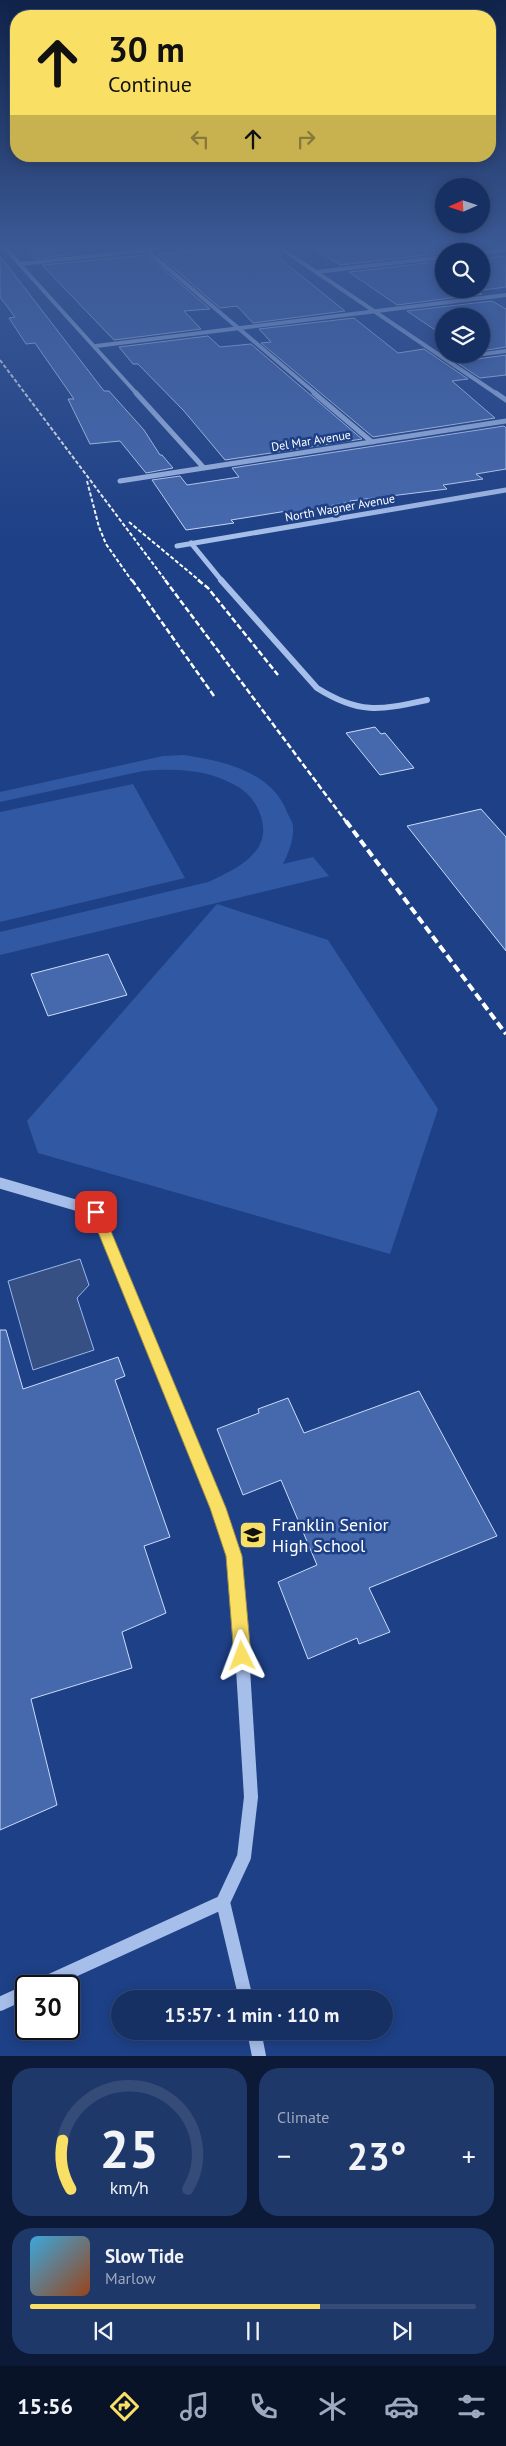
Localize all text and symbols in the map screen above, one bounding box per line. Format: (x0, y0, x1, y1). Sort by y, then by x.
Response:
text: 30 m (108, 26, 185, 72)
icon: ahead (25, 30, 90, 95)
text: Continue (108, 70, 192, 98)
icon: left (186, 125, 214, 153)
icon: ahead (239, 125, 267, 153)
icon: right (292, 125, 320, 153)
north arrow (435, 178, 490, 232)
map controls (435, 178, 490, 363)
button: search (435, 243, 490, 298)
button: layers (435, 308, 490, 363)
street label: Del Mar Avenue (270, 427, 352, 454)
street label: North Wagner Avenue (284, 490, 396, 525)
pin (75, 1191, 117, 1233)
icon: arrive (82, 1198, 110, 1226)
place label: Franklin Senior High School (272, 1513, 389, 1557)
school or university icon: Franklin Senior High School (238, 1520, 268, 1550)
position arrow (215, 1629, 267, 1681)
speed limit sign: 30 (15, 1975, 80, 2040)
text: 15:57 · 1 min · 110 m (165, 2003, 339, 2027)
text: Climate (277, 2107, 329, 2127)
text: 25 (100, 2115, 159, 2182)
text: 23° (347, 2131, 406, 2180)
text: − (277, 2137, 291, 2174)
text: + (462, 2137, 476, 2174)
text: km/h (110, 2176, 149, 2199)
text: Slow Tide (105, 2244, 184, 2268)
text: Marlow (105, 2268, 156, 2288)
icon: previous (90, 2317, 118, 2345)
icon: pause (239, 2317, 267, 2345)
icon: next (388, 2317, 416, 2345)
icon: directions (107, 2389, 142, 2424)
icon: music (177, 2389, 212, 2424)
icon: phone (246, 2389, 281, 2424)
icon: climate (315, 2389, 350, 2424)
icon: car (384, 2389, 419, 2424)
icon: filters (454, 2389, 489, 2424)
text: 15:56 (17, 2392, 73, 2420)

